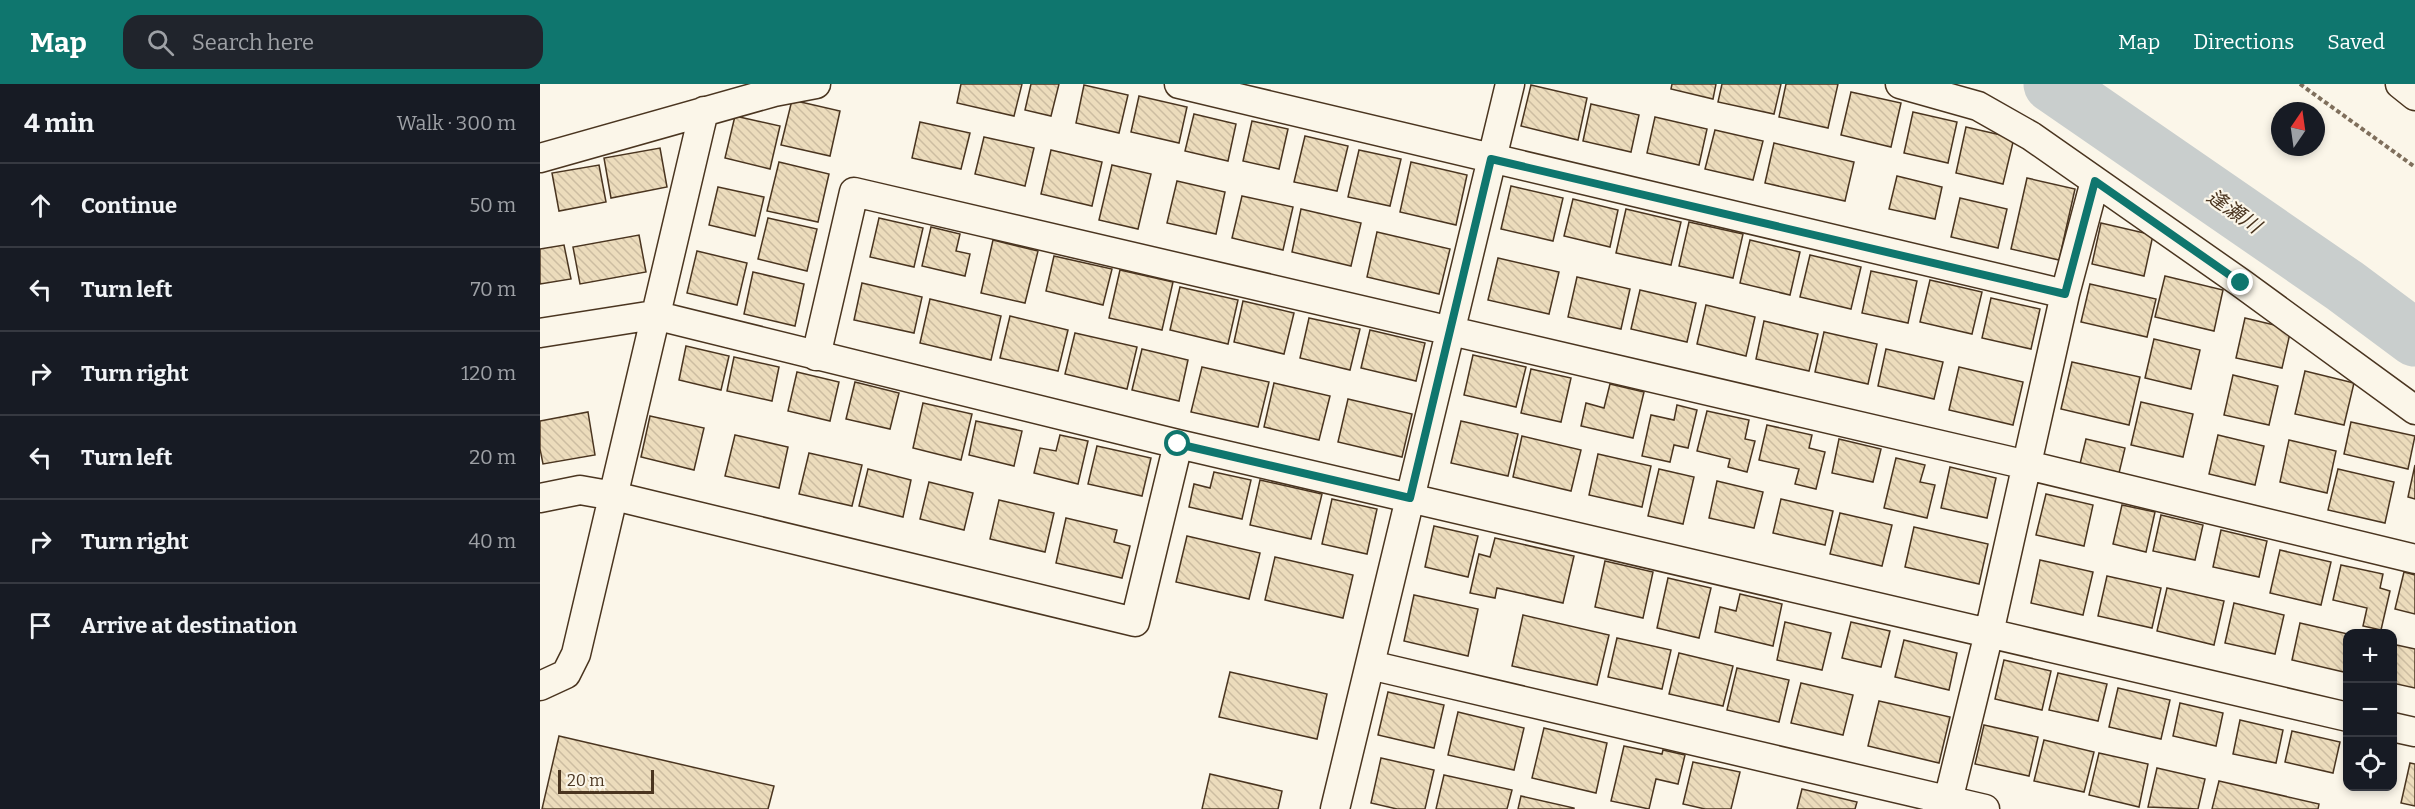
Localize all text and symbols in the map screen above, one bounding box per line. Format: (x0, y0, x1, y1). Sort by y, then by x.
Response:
search box (123, 15, 543, 69)
text: Map (30, 26, 87, 59)
icon: search (144, 26, 177, 59)
text: Search here (192, 29, 314, 56)
text: Map (2118, 29, 2160, 55)
text: Directions (2193, 29, 2294, 55)
text: Saved (2327, 29, 2385, 55)
north arrow (2271, 102, 2325, 156)
text: 4 min (24, 108, 94, 139)
text: Walk · 300 m (397, 111, 516, 135)
water label: 逢瀬川 (2203, 184, 2267, 239)
icon: ahead (24, 189, 57, 222)
text: Continue (81, 192, 177, 219)
text: 50 m (469, 193, 516, 217)
route end (2227, 269, 2253, 295)
icon: left (24, 273, 57, 306)
text: Turn left (81, 276, 173, 303)
text: 70 m (470, 277, 516, 301)
icon: right (24, 357, 57, 390)
text: Turn right (81, 360, 189, 387)
text: 120 m (461, 361, 516, 385)
route start (1164, 430, 1190, 456)
icon: left (24, 441, 57, 474)
text: Turn left (81, 444, 173, 471)
text: 20 m (469, 445, 516, 469)
icon: right (24, 525, 57, 558)
text: Turn right (81, 528, 189, 555)
text: 40 m (468, 529, 516, 553)
icon: arrive (24, 609, 57, 642)
text: Arrive at destination (81, 612, 297, 639)
map controls (2343, 629, 2397, 791)
button: + (2343, 629, 2397, 683)
button: − (2343, 683, 2397, 737)
button: locate (2343, 737, 2397, 791)
scale bar (558, 767, 654, 794)
text: 20 m (567, 771, 604, 790)

